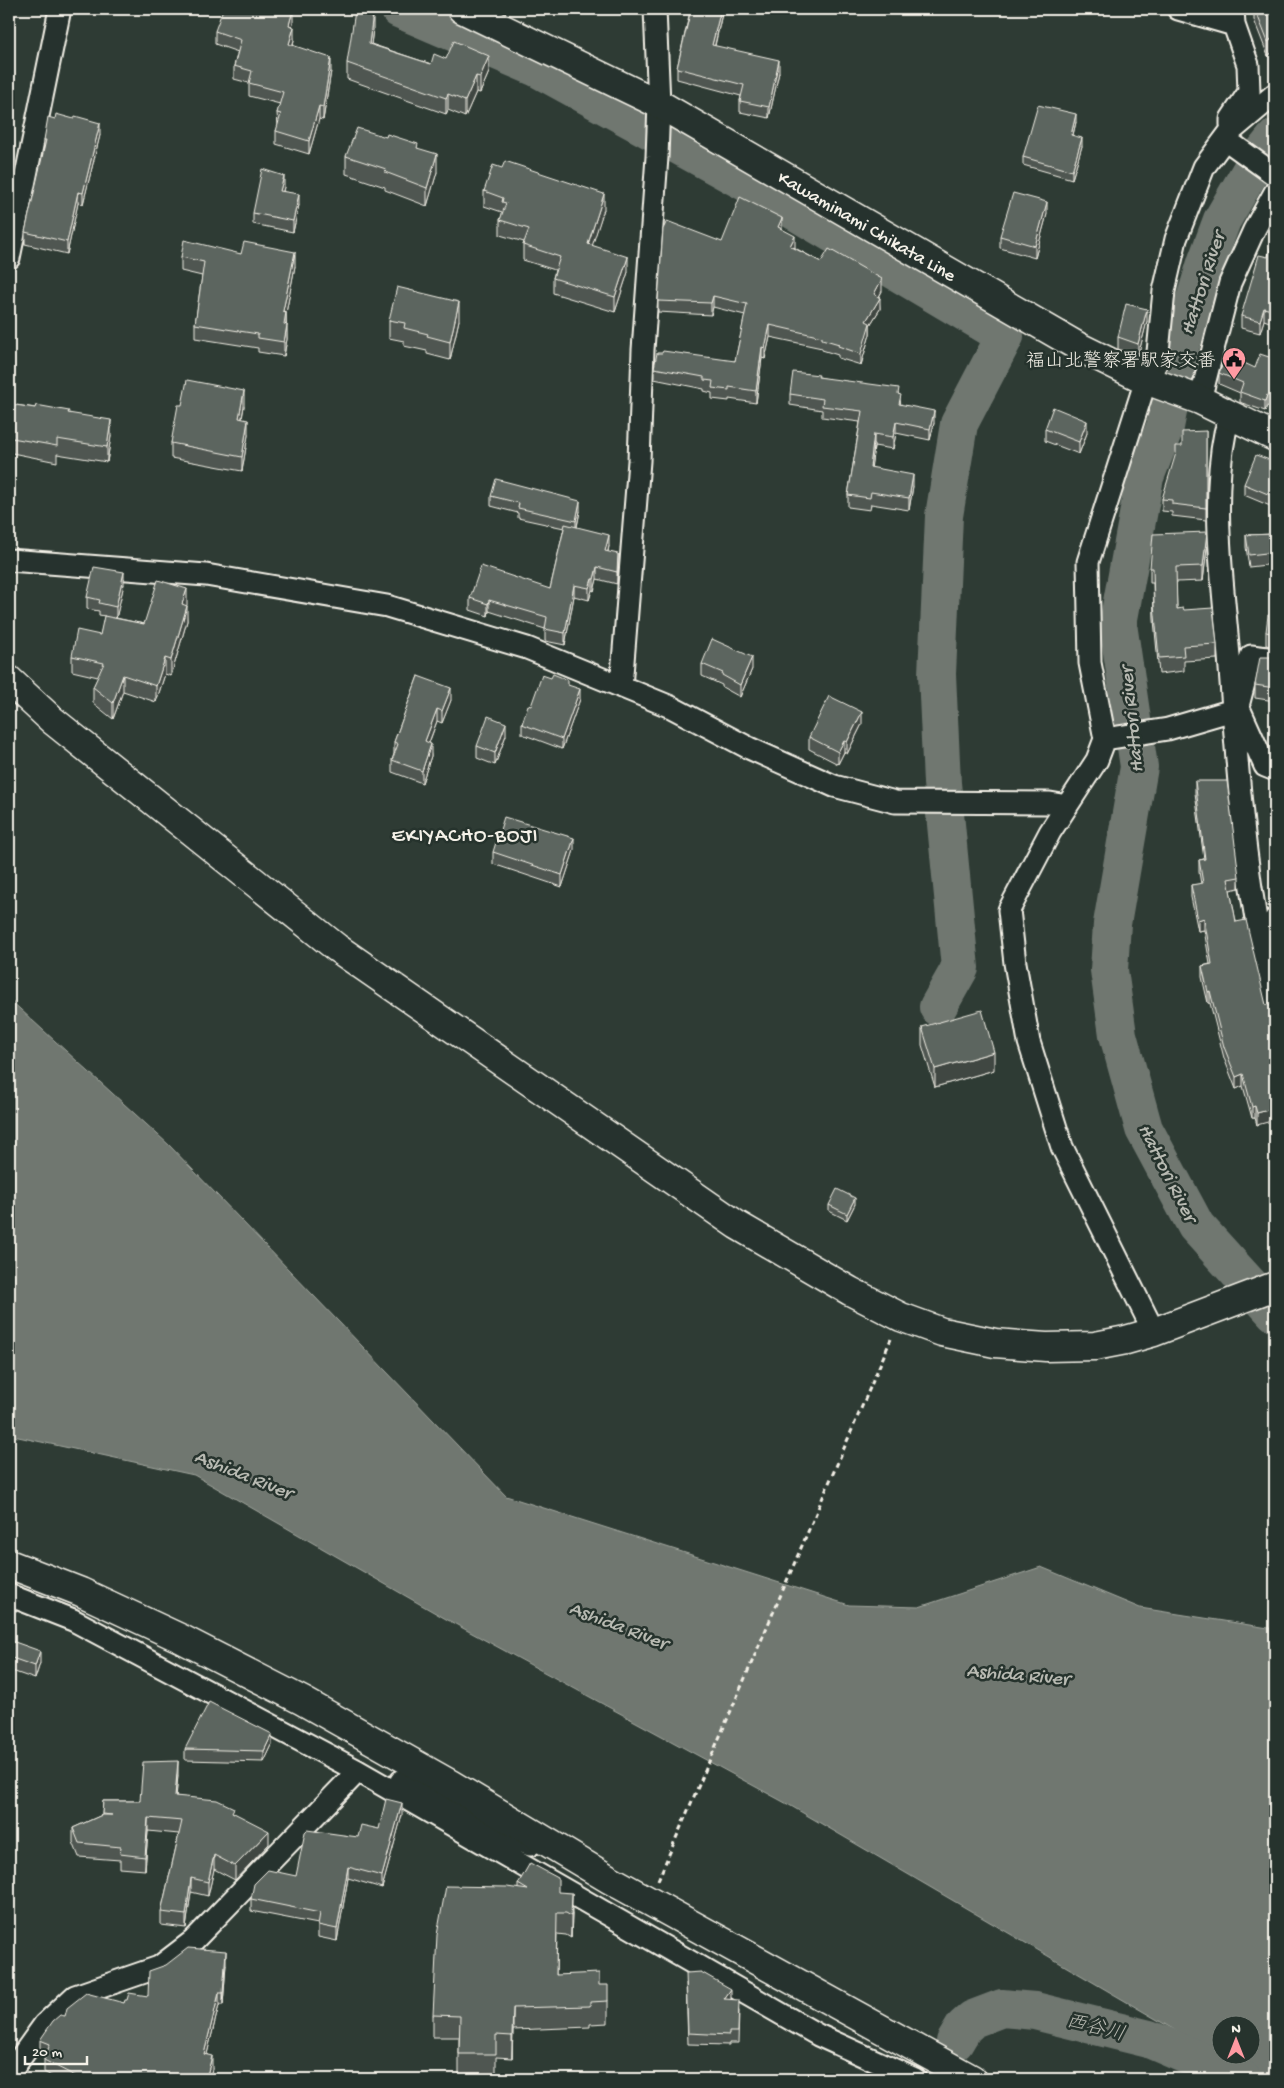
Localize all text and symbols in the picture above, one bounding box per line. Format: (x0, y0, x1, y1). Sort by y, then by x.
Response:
street label: Kawaminami Chikata Line (773, 167, 960, 289)
water label: Hattori River (1177, 226, 1233, 338)
public building icon: 福山北警察署駅家交番 (1221, 346, 1247, 380)
place label: 福山北警察署駅家交番 (1026, 350, 1216, 374)
water label: Hattori River (1116, 662, 1150, 774)
district label: EKIYACHO-BOJI (392, 825, 538, 850)
water label: Hattori River (1131, 1121, 1202, 1230)
water label: Ashida River (191, 1446, 298, 1508)
water label: Ashida River (566, 1598, 674, 1658)
water label: Ashida River (965, 1661, 1074, 1693)
water label: 西谷川 (1063, 2010, 1127, 2048)
north arrow (1212, 2016, 1262, 2066)
text: N (1231, 2021, 1241, 2038)
scale bar (25, 2033, 88, 2065)
text: 20 m (32, 2044, 62, 2062)

